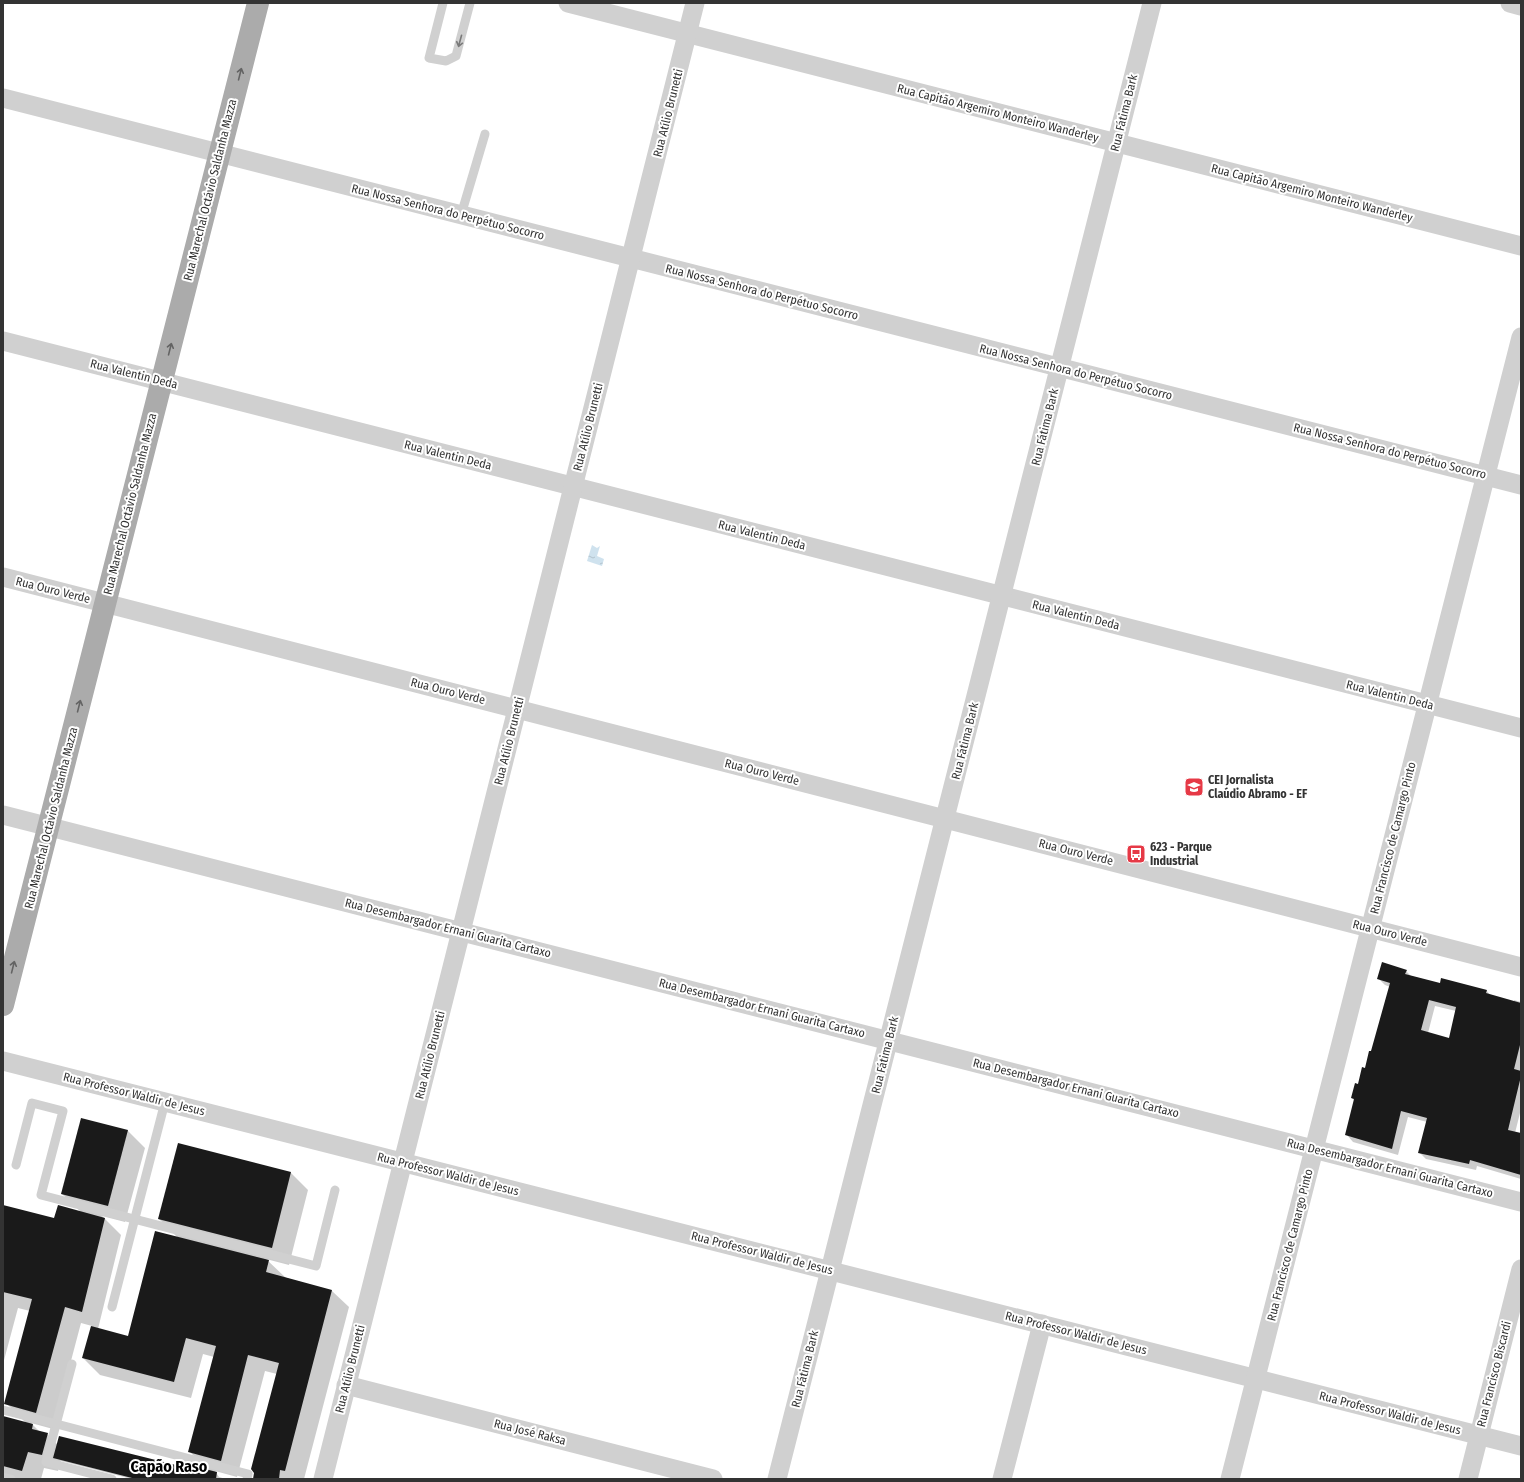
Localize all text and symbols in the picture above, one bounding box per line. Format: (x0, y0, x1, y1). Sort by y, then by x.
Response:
one-way arrow (456, 34, 463, 47)
one-way arrow (236, 67, 244, 80)
street label: Rua Atílio Brunetti (650, 67, 686, 159)
street label: Rua Fátima Bark (1108, 73, 1140, 153)
street label: Rua Capitão Argemiro Monteiro Wanderley (896, 81, 1101, 145)
street label: Rua Marechal Octávio Saldanha Mazza (181, 98, 239, 282)
street label: Rua Capitão Argemiro Monteiro Wanderley (1210, 161, 1415, 225)
street label: Rua Nossa Senhora do Perpétuo Socorro (350, 181, 546, 243)
street label: Rua Nossa Senhora do Perpétuo Socorro (664, 261, 860, 323)
street label: Rua Nossa Senhora do Perpétuo Socorro (978, 341, 1174, 403)
one-way arrow (166, 343, 174, 356)
street label: Rua Valentin Deda (89, 356, 179, 392)
street label: Rua Atílio Brunetti (570, 381, 606, 473)
street label: Rua Fátima Bark (1029, 387, 1061, 467)
street label: Rua Marechal Octávio Saldanha Mazza (101, 412, 159, 596)
street label: Rua Nossa Senhora do Perpétuo Socorro (1292, 420, 1488, 482)
street label: Rua Valentin Deda (403, 437, 493, 473)
street label: Rua Valentin Deda (717, 517, 807, 553)
street label: Rua Ouro Verde (14, 574, 92, 606)
street label: Rua Valentin Deda (1031, 597, 1121, 633)
street label: Rua Ouro Verde (409, 675, 487, 707)
street label: Rua Valentin Deda (1345, 677, 1435, 713)
street label: Rua Atílio Brunetti (491, 695, 527, 787)
one-way arrow (76, 699, 83, 712)
street label: Rua Fátima Bark (949, 701, 981, 781)
street label: Rua Marechal Octávio Saldanha Mazza (22, 726, 80, 910)
street label: Rua Ouro Verde (723, 756, 801, 788)
street label: Rua Francisco de Camargo Pinto (1367, 761, 1419, 915)
place label: CEI Jornalista Claúdio Abramo - EF (1208, 773, 1308, 801)
school or university icon: CEI Jornalista Claúdio Abramo - EF (1183, 776, 1205, 798)
street label: Rua Ouro Verde (1037, 836, 1115, 868)
place label: 623 - Parque Industrial (1150, 840, 1212, 868)
bus stop icon: 623 - Parque Industrial (1125, 843, 1147, 865)
street label: Rua Desembargador Ernani Guarita Cartaxo (343, 896, 553, 960)
street label: Rua Ouro Verde (1351, 917, 1429, 949)
one-way arrow (9, 961, 17, 974)
street label: Rua Desembargador Ernani Guarita Cartaxo (657, 976, 867, 1040)
street label: Rua Atílio Brunetti (412, 1009, 448, 1101)
street label: Rua Fátima Bark (869, 1015, 901, 1095)
street label: Rua Desembargador Ernani Guarita Cartaxo (971, 1056, 1181, 1120)
street label: Rua Professor Waldir de Jesus (62, 1070, 206, 1118)
street label: Rua Desembargador Ernani Guarita Cartaxo (1285, 1136, 1495, 1200)
street label: Rua Professor Waldir de Jesus (376, 1150, 520, 1198)
street label: Rua Francisco de Camargo Pinto (1264, 1168, 1316, 1322)
street label: Rua Professor Waldir de Jesus (690, 1229, 834, 1277)
street label: Rua Professor Waldir de Jesus (1004, 1309, 1148, 1357)
street label: Rua Francisco Biscardi (1474, 1320, 1514, 1428)
street label: Rua Atílio Brunetti (332, 1323, 368, 1415)
street label: Rua Fátima Bark (789, 1329, 821, 1409)
street label: Rua Professor Waldir de Jesus (1318, 1389, 1462, 1437)
street label: Rua José Raksa (493, 1416, 568, 1448)
district label: Capão Raso (131, 1457, 208, 1476)

